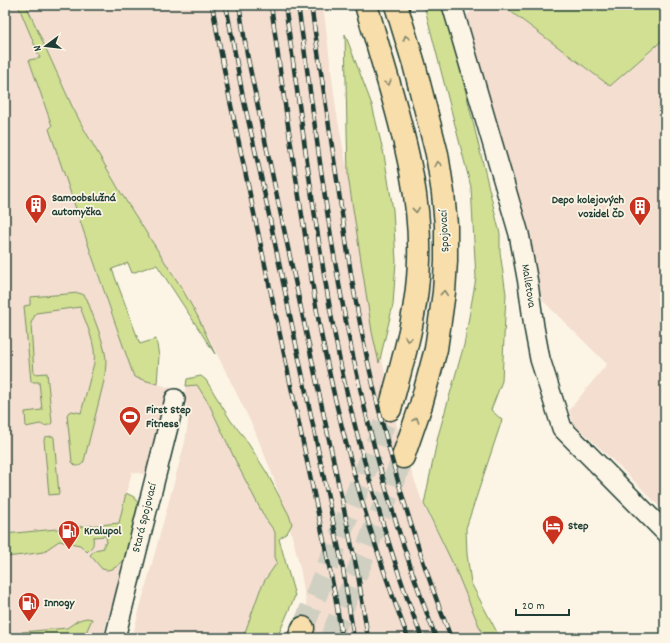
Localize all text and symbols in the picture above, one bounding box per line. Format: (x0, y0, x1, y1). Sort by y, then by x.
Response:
north arrow (26, 26, 66, 66)
one-way arrow (402, 35, 411, 42)
text: N (30, 43, 47, 53)
one-way arrow (383, 79, 392, 86)
one-way arrow (434, 161, 443, 167)
place label: Samoobslužná automyčka (52, 190, 117, 221)
building icon: Samoobslužná automyčka (23, 192, 49, 225)
place label: Depo kolejových vozidel ČD (552, 192, 625, 223)
building icon: Depo kolejových vozidel ČD (627, 194, 653, 227)
one-way arrow (412, 207, 421, 213)
street label: Spojovací (435, 209, 455, 253)
street label: Malletova (516, 263, 540, 309)
one-way arrow (439, 290, 448, 296)
one-way arrow (405, 335, 413, 342)
place label: First Step Fitness (146, 402, 191, 433)
sports icon: First Step Fitness (117, 404, 143, 437)
one-way arrow (411, 416, 419, 423)
street label: Stará Spojovací (128, 481, 162, 554)
hotel icon: Step (540, 513, 566, 546)
fuel station icon: Kralupol (56, 518, 82, 551)
place label: Step (568, 518, 589, 535)
place label: Kralupol (84, 523, 122, 540)
fuel station icon: Innogy (16, 590, 42, 623)
scale bar (516, 591, 569, 617)
place label: Innogy (44, 595, 75, 612)
text: 20 m (522, 598, 545, 615)

